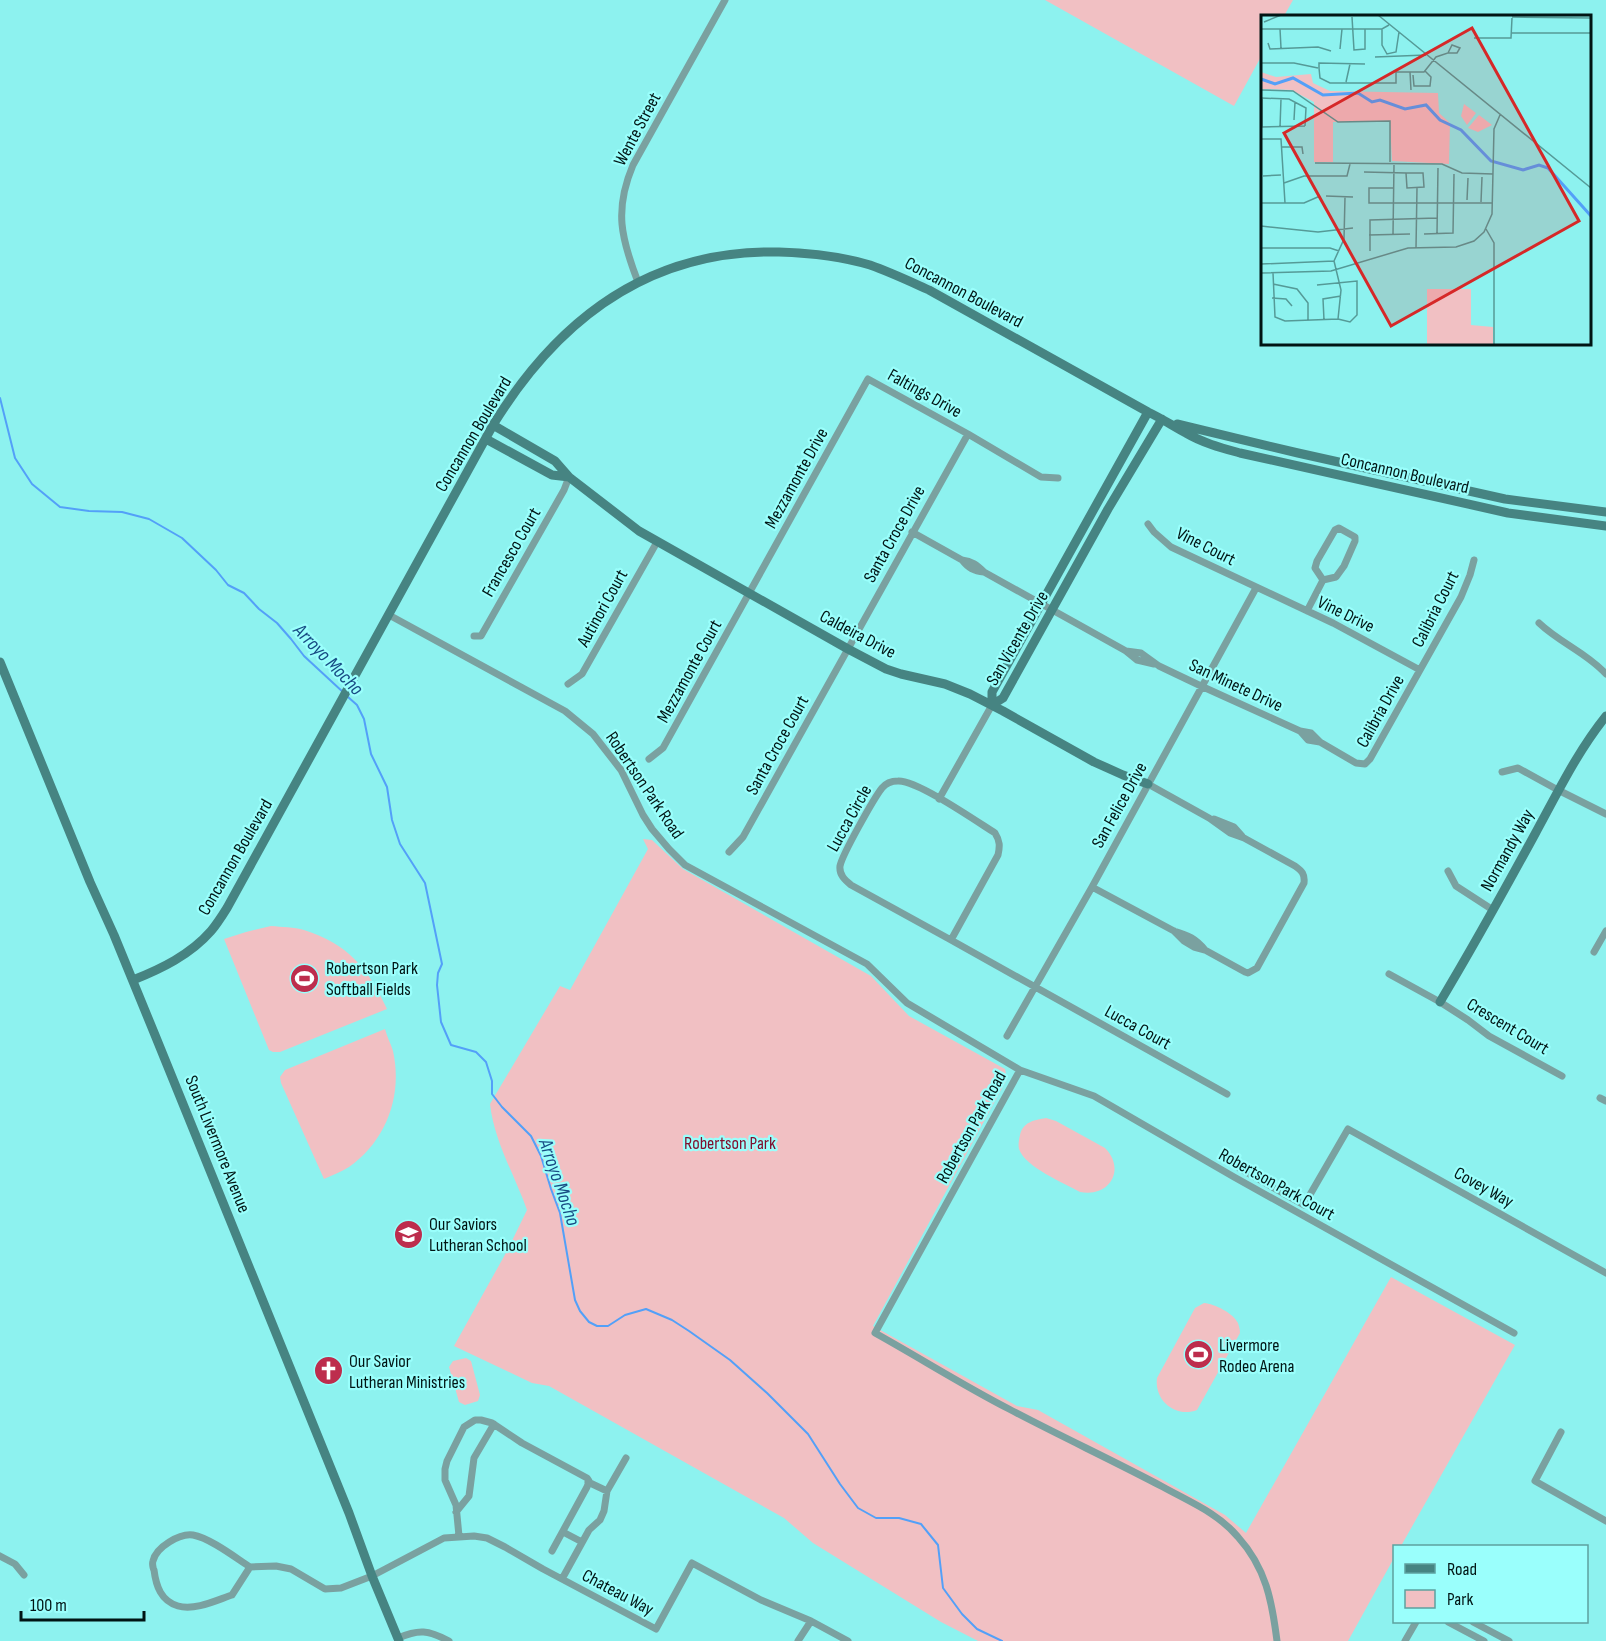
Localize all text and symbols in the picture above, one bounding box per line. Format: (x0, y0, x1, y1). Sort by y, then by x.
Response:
inset map (1261, 15, 1591, 345)
street label: Wente Street (609, 89, 666, 169)
street label: Concannon Boulevard (901, 253, 1026, 332)
street label: Faltings Drive (884, 365, 965, 422)
street label: Concannon Boulevard (431, 373, 516, 496)
street label: Mezzamonte Drive (760, 424, 833, 532)
street label: Concannon Boulevard (1339, 449, 1471, 498)
street label: Santa Croce Drive (859, 482, 930, 586)
street label: Francesco Court (478, 504, 546, 600)
street label: Vine Court (1173, 523, 1239, 570)
street label: Autinori Court (572, 566, 632, 651)
street label: Calibria Court (1407, 567, 1464, 651)
street label: San Vicente Drive (982, 587, 1053, 689)
street label: Vine Drive (1314, 592, 1378, 637)
street label: Caldeira Drive (816, 606, 899, 663)
street label: Mezzamonte Court (652, 616, 727, 726)
water label: Arroyo Mocho (288, 618, 368, 701)
street label: San Minete Drive (1186, 655, 1286, 716)
street label: Calibria Drive (1352, 671, 1409, 751)
street label: Santa Croce Court (742, 691, 814, 799)
street label: Robertson Park Road (601, 728, 688, 843)
street label: San Felice Drive (1087, 759, 1152, 852)
street label: Lucca Circle (823, 781, 876, 855)
street label: Concannon Boulevard (194, 795, 277, 919)
street label: Normandy Way (1476, 806, 1539, 895)
place label: Robertson Park Softball Fields (326, 958, 418, 1000)
sports icon: Robertson Park Softball Fields (289, 962, 321, 994)
street label: Crescent Court (1463, 994, 1553, 1059)
street label: Lucca Court (1101, 1001, 1175, 1054)
street label: Robertson Park Road (932, 1068, 1011, 1187)
street label: South Livermore Avenue (180, 1073, 255, 1216)
park label: Robertson Park (684, 1133, 776, 1154)
water label: Arroyo Mocho (533, 1135, 585, 1229)
street label: Robertson Park Court (1215, 1144, 1339, 1225)
street label: Covey Way (1450, 1163, 1517, 1212)
place label: Our Saviors Lutheran School (429, 1214, 527, 1256)
school or university icon: Our Saviors Lutheran School (392, 1218, 424, 1250)
place label: Livermore Rodeo Arena (1219, 1335, 1295, 1377)
sports icon: Livermore Rodeo Arena (1182, 1339, 1214, 1371)
place label: Our Savior Lutheran Ministries (349, 1351, 465, 1393)
church icon: Our Savior Lutheran Ministries (312, 1355, 344, 1387)
legend (1393, 1545, 1588, 1623)
text: Road (1447, 1559, 1477, 1580)
street label: Chateau Way (578, 1565, 657, 1620)
scale bar (21, 1584, 144, 1622)
text: Park (1447, 1589, 1473, 1610)
text: 100 m (30, 1595, 67, 1616)

